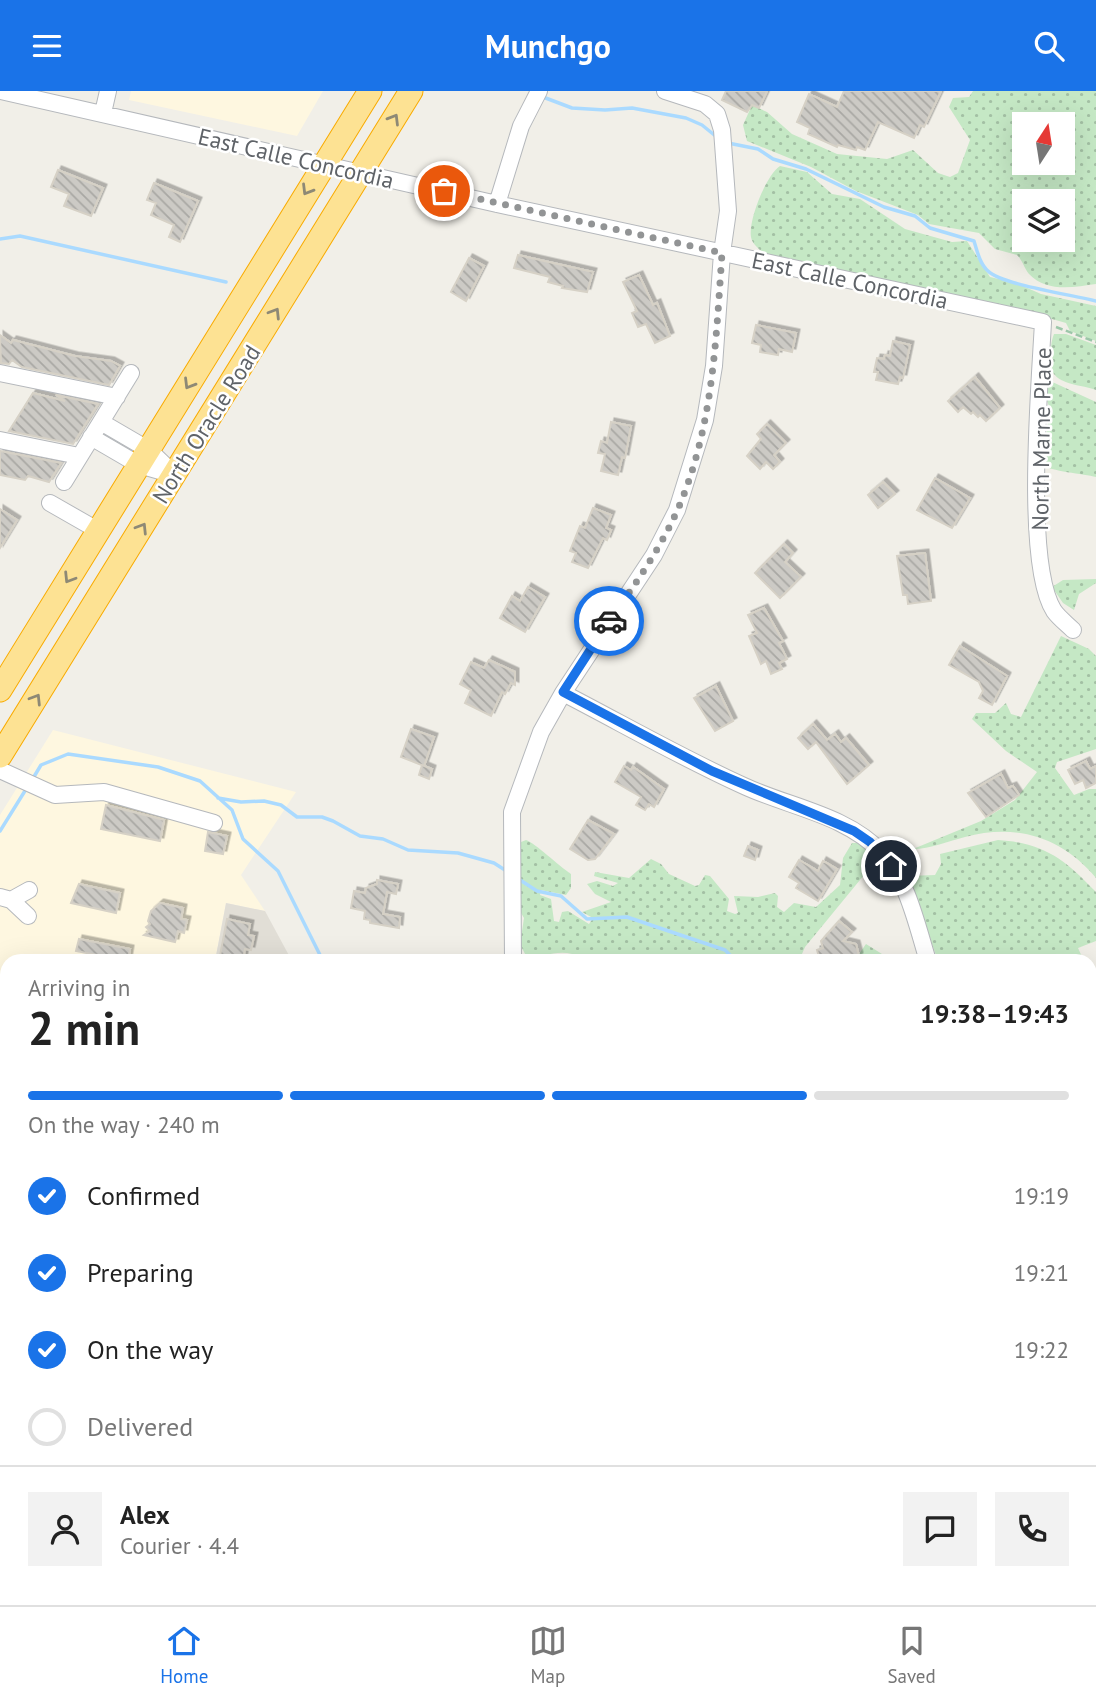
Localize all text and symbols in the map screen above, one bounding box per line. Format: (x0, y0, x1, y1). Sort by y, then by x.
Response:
text: Munchgo (485, 25, 611, 67)
icon: menu (28, 27, 66, 65)
icon: search (1030, 27, 1068, 65)
north arrow (1012, 112, 1074, 175)
map controls (1012, 112, 1075, 252)
one-way arrow (386, 114, 399, 127)
street label: East Calle Concordia (195, 121, 397, 195)
pin (414, 161, 474, 221)
icon: bag (425, 172, 463, 210)
one-way arrow (302, 183, 315, 196)
button: layers (1012, 189, 1075, 252)
street label: East Calle Concordia (749, 245, 951, 315)
one-way arrow (266, 307, 279, 320)
street label: North Oracle Road (146, 339, 266, 509)
street label: North Marne Place (1025, 347, 1057, 531)
one-way arrow (184, 377, 197, 390)
one-way arrow (133, 523, 146, 536)
one-way arrow (65, 570, 78, 583)
courier (574, 586, 644, 656)
icon: car (590, 602, 628, 640)
one-way arrow (28, 693, 41, 706)
pin (861, 836, 921, 896)
icon: home (872, 847, 910, 885)
text: Arriving in (28, 973, 130, 1002)
text: 19:38–19:43 (920, 997, 1069, 1030)
text: 2 min (28, 998, 140, 1058)
text: On the way · 240 m (28, 1110, 220, 1139)
icon: check (28, 1177, 66, 1215)
text: Confirmed (87, 1179, 200, 1212)
text: 19:19 (1014, 1181, 1069, 1210)
icon: check (28, 1254, 66, 1292)
text: Preparing (87, 1256, 194, 1289)
text: 19:21 (1014, 1258, 1069, 1287)
icon: check (28, 1331, 66, 1369)
text: On the way (87, 1333, 213, 1366)
text: 19:22 (1014, 1335, 1069, 1364)
text: Delivered (87, 1410, 193, 1443)
button: person (28, 1492, 102, 1566)
button: chat (903, 1492, 977, 1566)
button: phone (995, 1492, 1069, 1566)
text: Alex (120, 1498, 170, 1531)
text: Courier · 4.4 (120, 1531, 239, 1560)
tab: Home (160, 1622, 208, 1688)
tab: Map (529, 1622, 567, 1688)
tab: Saved (887, 1622, 936, 1688)

